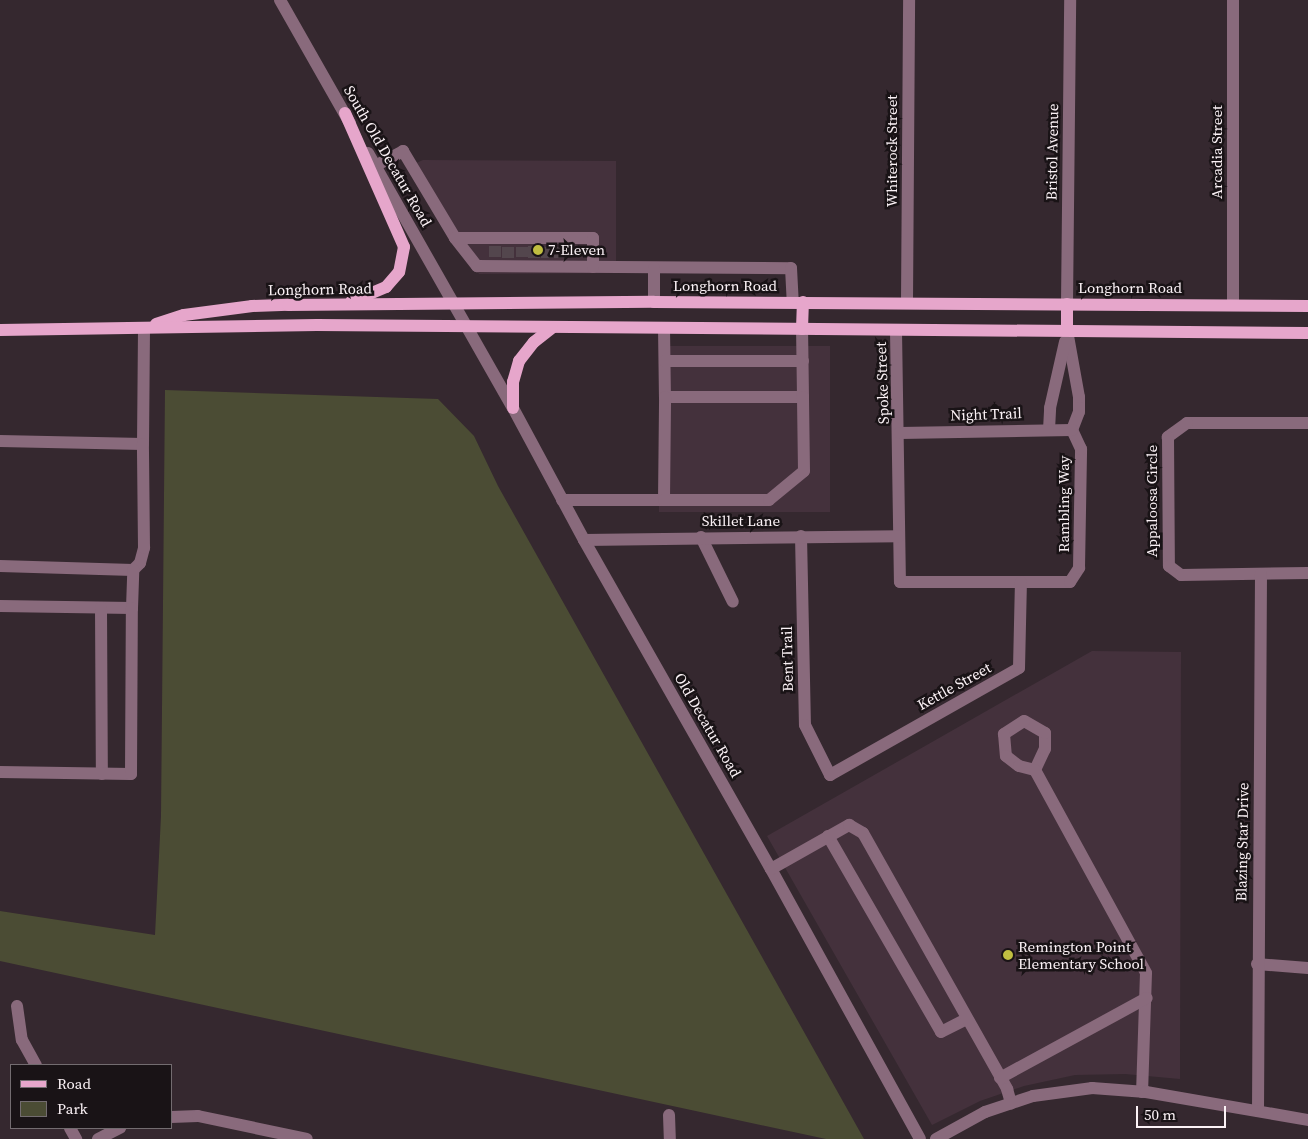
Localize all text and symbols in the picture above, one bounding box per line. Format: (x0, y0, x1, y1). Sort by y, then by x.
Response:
street label: South Old Decatur Road (340, 82, 436, 230)
street label: Whiterock Street (883, 95, 901, 207)
street label: Bristol Avenue (1042, 103, 1062, 201)
street label: Arcadia Street (1208, 105, 1226, 199)
place label: 7-Eleven (548, 241, 605, 259)
marker: 7-Eleven (532, 244, 544, 256)
street label: Longhorn Road (673, 277, 777, 295)
street label: Longhorn Road (268, 279, 372, 299)
street label: Longhorn Road (1078, 279, 1182, 297)
street label: Spoke Street (872, 342, 892, 424)
street label: Night Trail (950, 404, 1022, 424)
street label: Appaloosa Circle (1143, 445, 1161, 557)
street label: Rambling Way (1055, 455, 1073, 553)
street label: Skillet Lane (702, 512, 780, 530)
street label: Bent Trail (777, 626, 797, 692)
street label: Kettle Street (914, 658, 994, 714)
street label: Old Decatur Road (671, 669, 745, 781)
street label: Blazing Star Drive (1232, 782, 1252, 902)
place label: Remington Point Elementary School (1018, 937, 1144, 972)
marker: Remington Point Elementary School (1002, 949, 1014, 961)
legend (10, 1064, 172, 1129)
text: Road (57, 1073, 91, 1094)
scale bar (1138, 1096, 1228, 1128)
text: Park (57, 1098, 88, 1119)
text: 50 m (1144, 1104, 1176, 1125)

